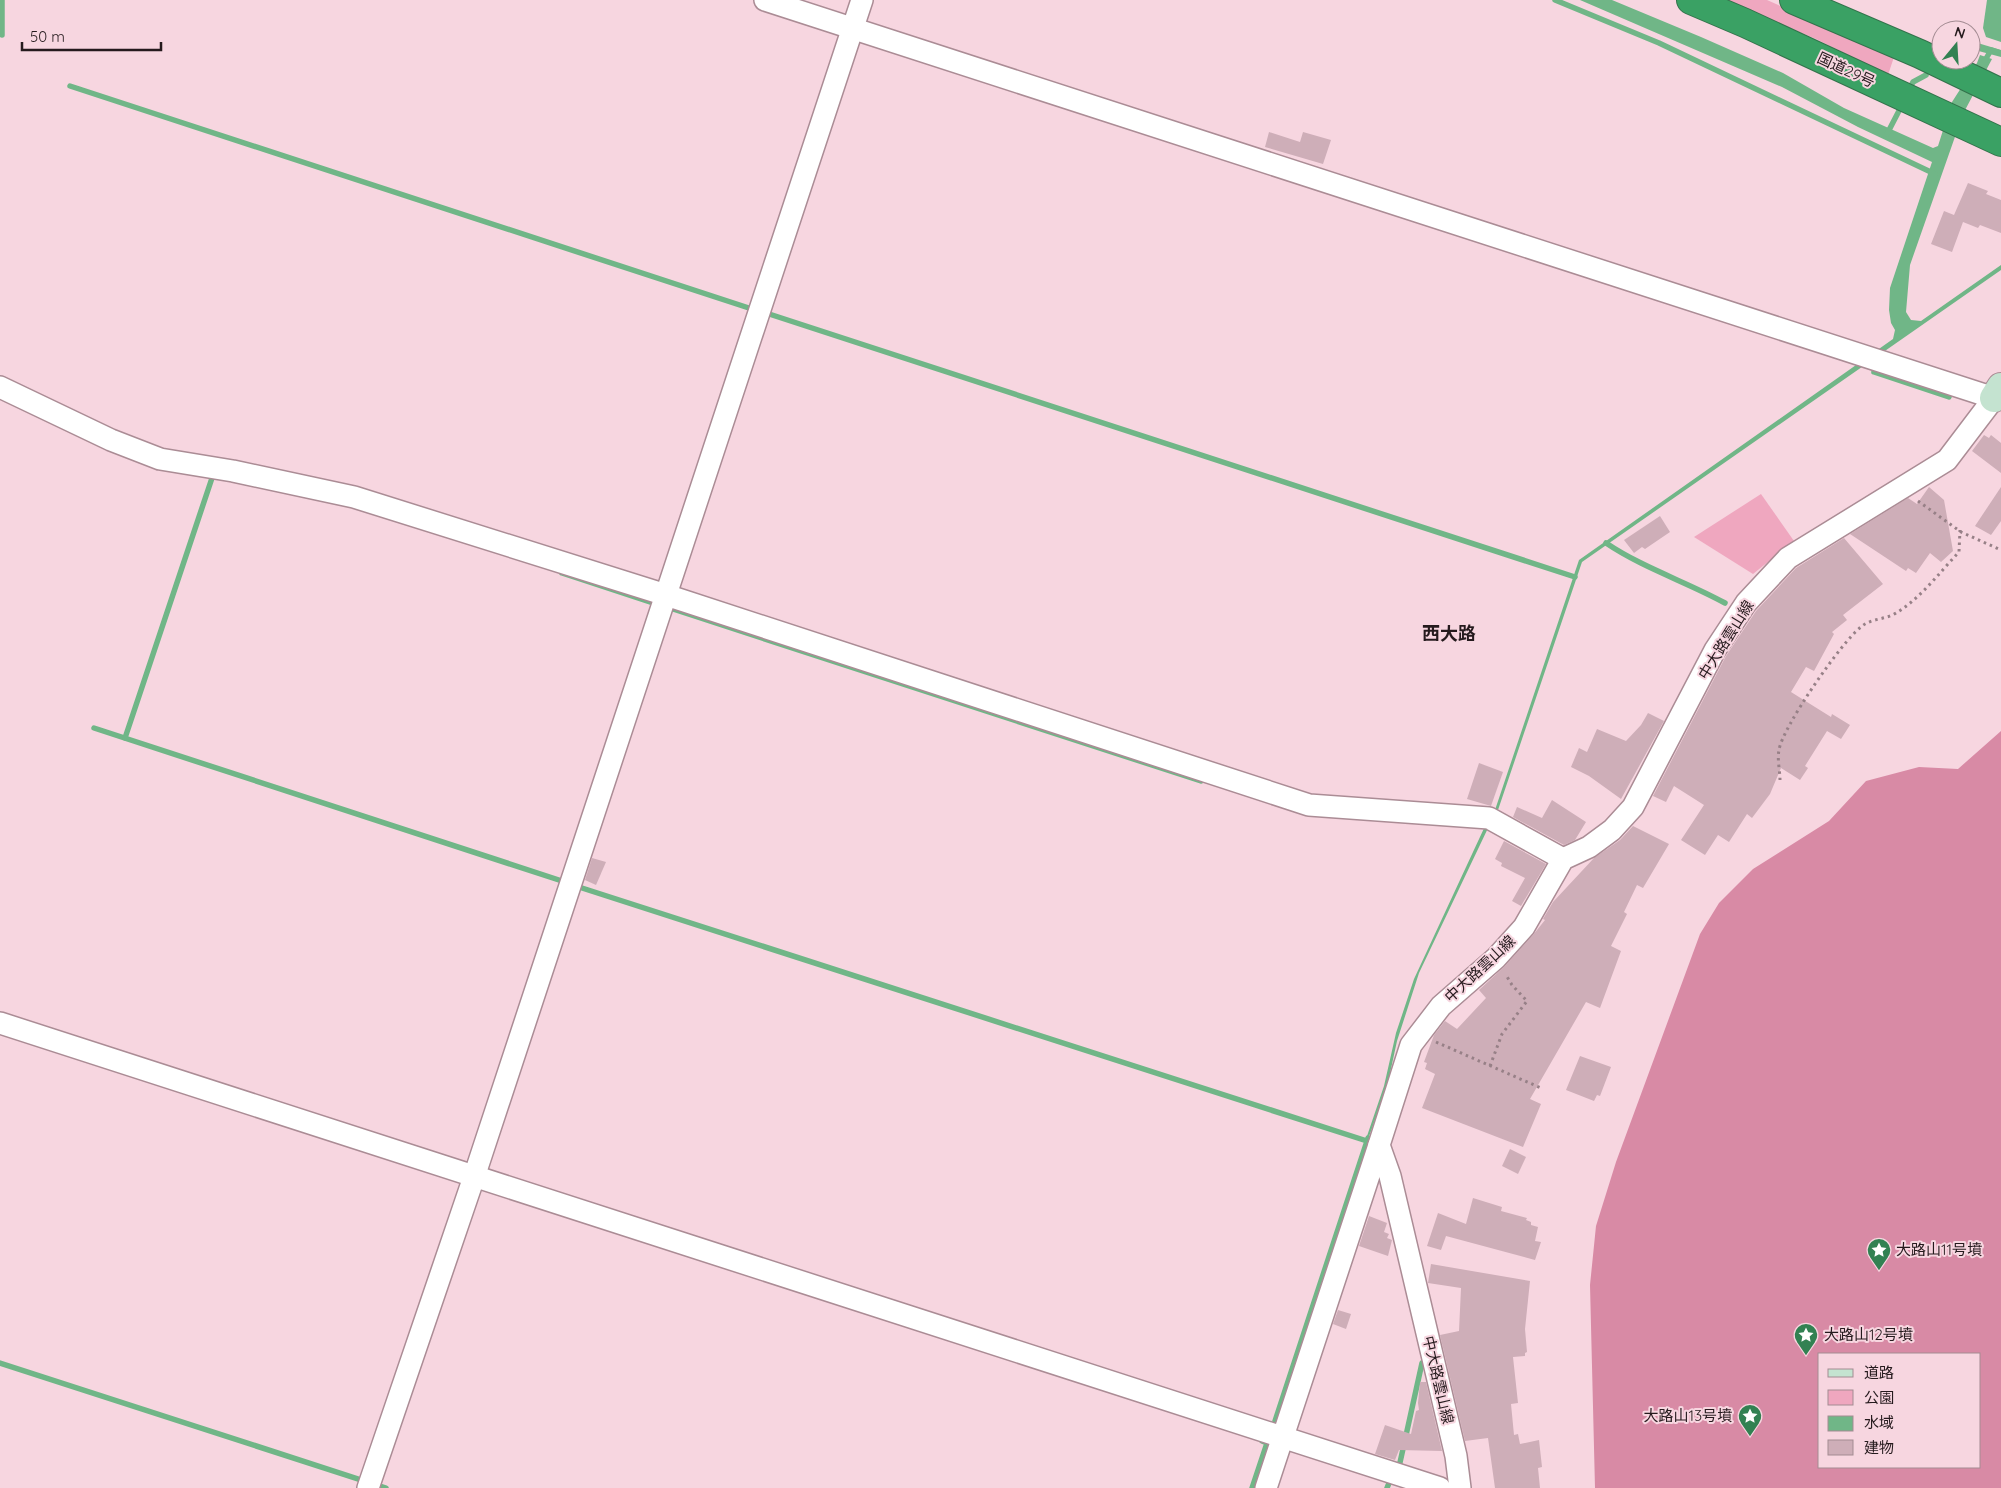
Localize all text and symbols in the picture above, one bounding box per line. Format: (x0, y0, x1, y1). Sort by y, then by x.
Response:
scale bar (22, 20, 161, 52)
north arrow (1931, 20, 1981, 70)
text: N (1952, 22, 1968, 43)
text: 50 m (30, 27, 65, 46)
street label: 国道29号 (1814, 48, 1878, 91)
street label: 中大路雲山線 (1694, 597, 1757, 683)
district label: 西大路 (1422, 622, 1476, 645)
street label: 中大路雲山線 (1440, 931, 1519, 1006)
place icon: 大路山11号墳 (1866, 1237, 1892, 1271)
place label: 大路山11号墳 (1896, 1240, 1982, 1259)
place icon: 大路山12号墳 (1793, 1322, 1819, 1356)
place label: 大路山12号墳 (1824, 1325, 1913, 1344)
street label: 中大路雲山線 (1419, 1334, 1458, 1426)
legend (1818, 1353, 1981, 1468)
text: 道路 (1864, 1363, 1894, 1382)
text: 公園 (1864, 1388, 1894, 1407)
place icon: 大路山13号墳 (1737, 1403, 1763, 1437)
place label: 大路山13号墳 (1644, 1406, 1732, 1425)
text: 水域 (1864, 1413, 1894, 1432)
text: 建物 (1864, 1438, 1894, 1457)

